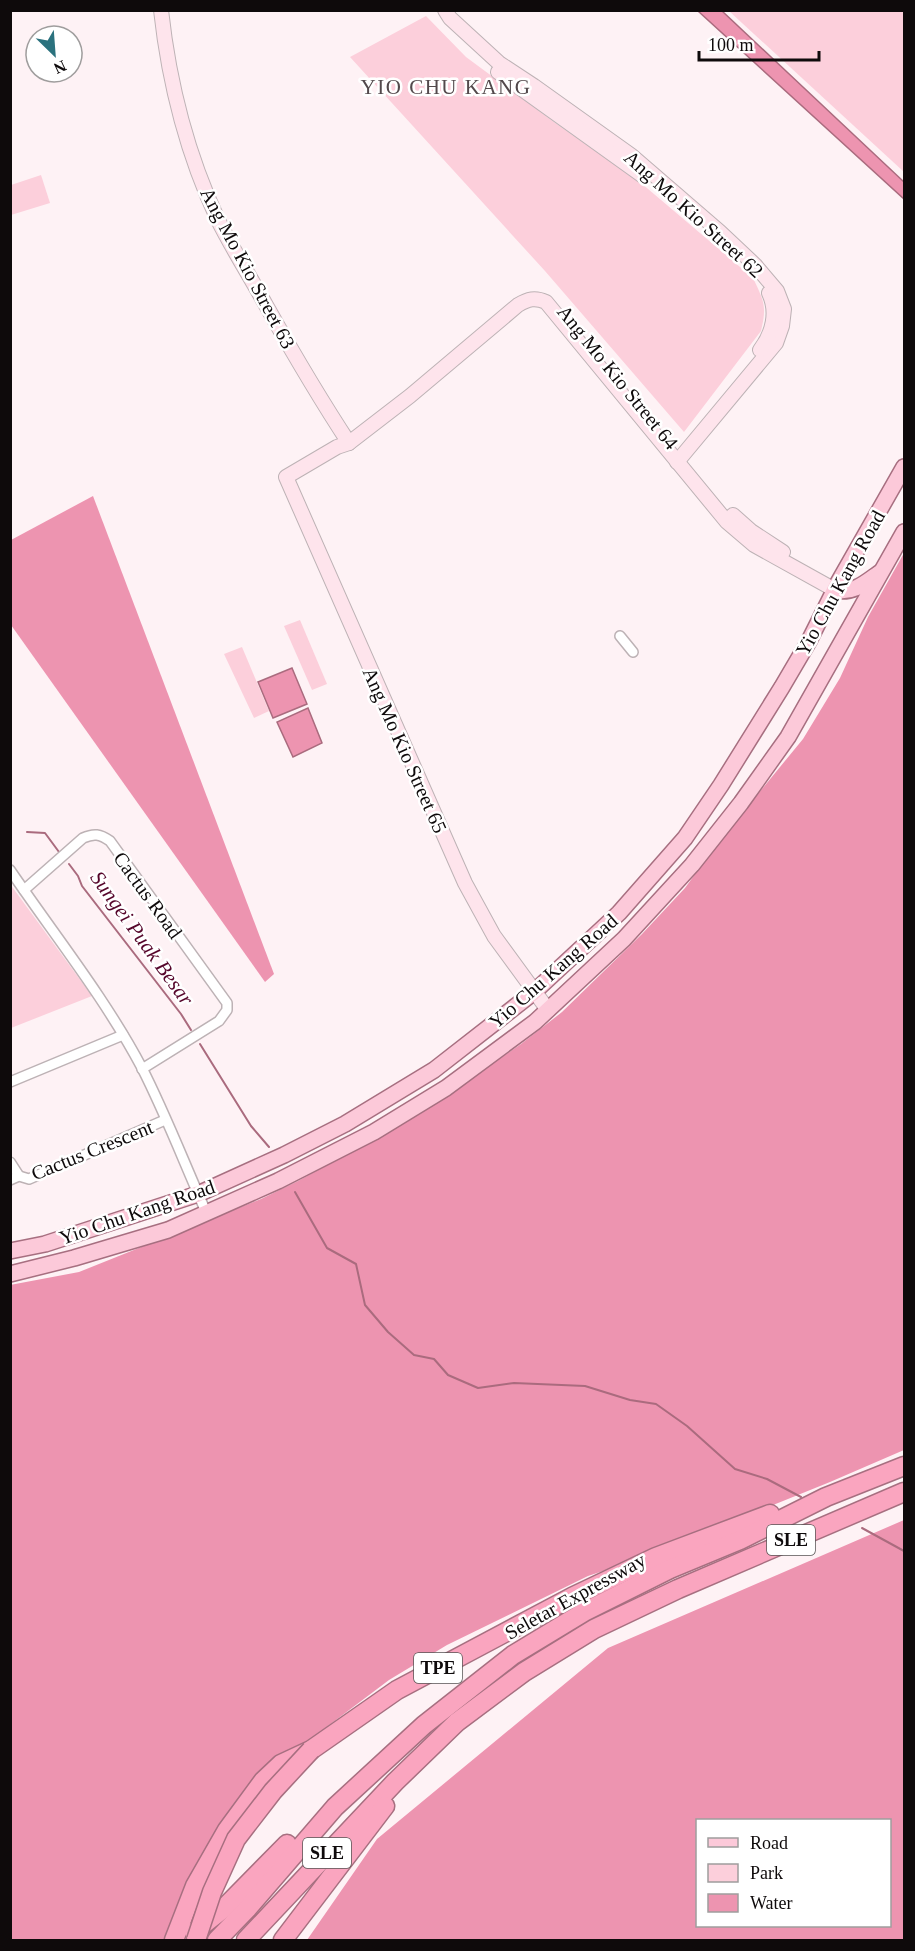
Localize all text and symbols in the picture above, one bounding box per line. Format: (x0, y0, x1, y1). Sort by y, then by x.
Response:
north arrow (24, 24, 84, 84)
scale bar (699, 24, 819, 62)
text: 100 m (708, 35, 754, 55)
text: N (51, 57, 69, 77)
district label: YIO CHU KANG (361, 75, 531, 99)
street label: Ang Mo Kio Street 62 (619, 146, 768, 283)
street label: Ang Mo Kio Street 63 (195, 184, 300, 353)
street label: Ang Mo Kio Street 64 (552, 301, 683, 454)
street label: Yio Chu Kang Road (791, 506, 890, 660)
street label: Ang Mo Kio Street 65 (358, 664, 451, 837)
street label: Cactus Road (109, 847, 187, 943)
water label: Sungei Puak Besar (85, 866, 199, 1010)
street label: Yio Chu Kang Road (484, 909, 622, 1033)
street label: Cactus Crescent (28, 1115, 157, 1184)
street label: Yio Chu Kang Road (56, 1175, 218, 1250)
road number: SLE (767, 1525, 815, 1555)
street label: Seletar Expressway (501, 1548, 650, 1645)
road number: TPE (414, 1653, 462, 1683)
legend (696, 1819, 891, 1927)
text: Road (750, 1833, 788, 1853)
road number: SLE (303, 1838, 351, 1868)
text: Park (750, 1863, 783, 1883)
text: Water (750, 1893, 793, 1913)

